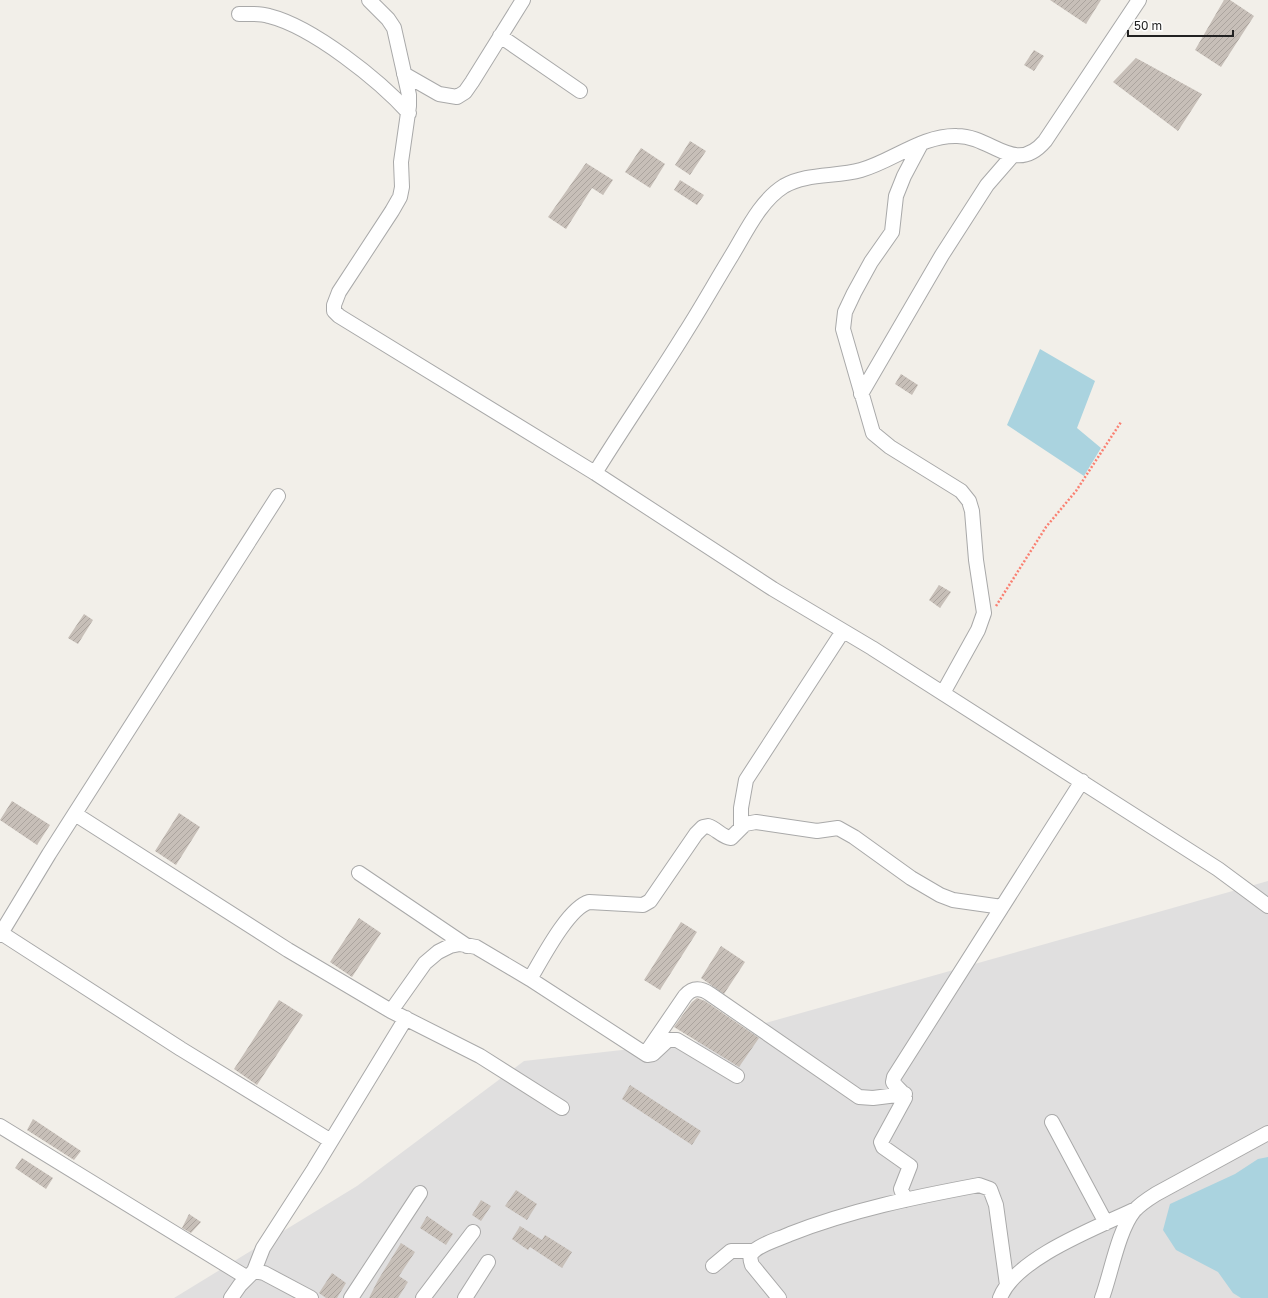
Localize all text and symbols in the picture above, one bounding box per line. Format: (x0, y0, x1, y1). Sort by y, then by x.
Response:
scale bar (1128, 12, 1233, 38)
text: 50 m (1134, 18, 1162, 33)

